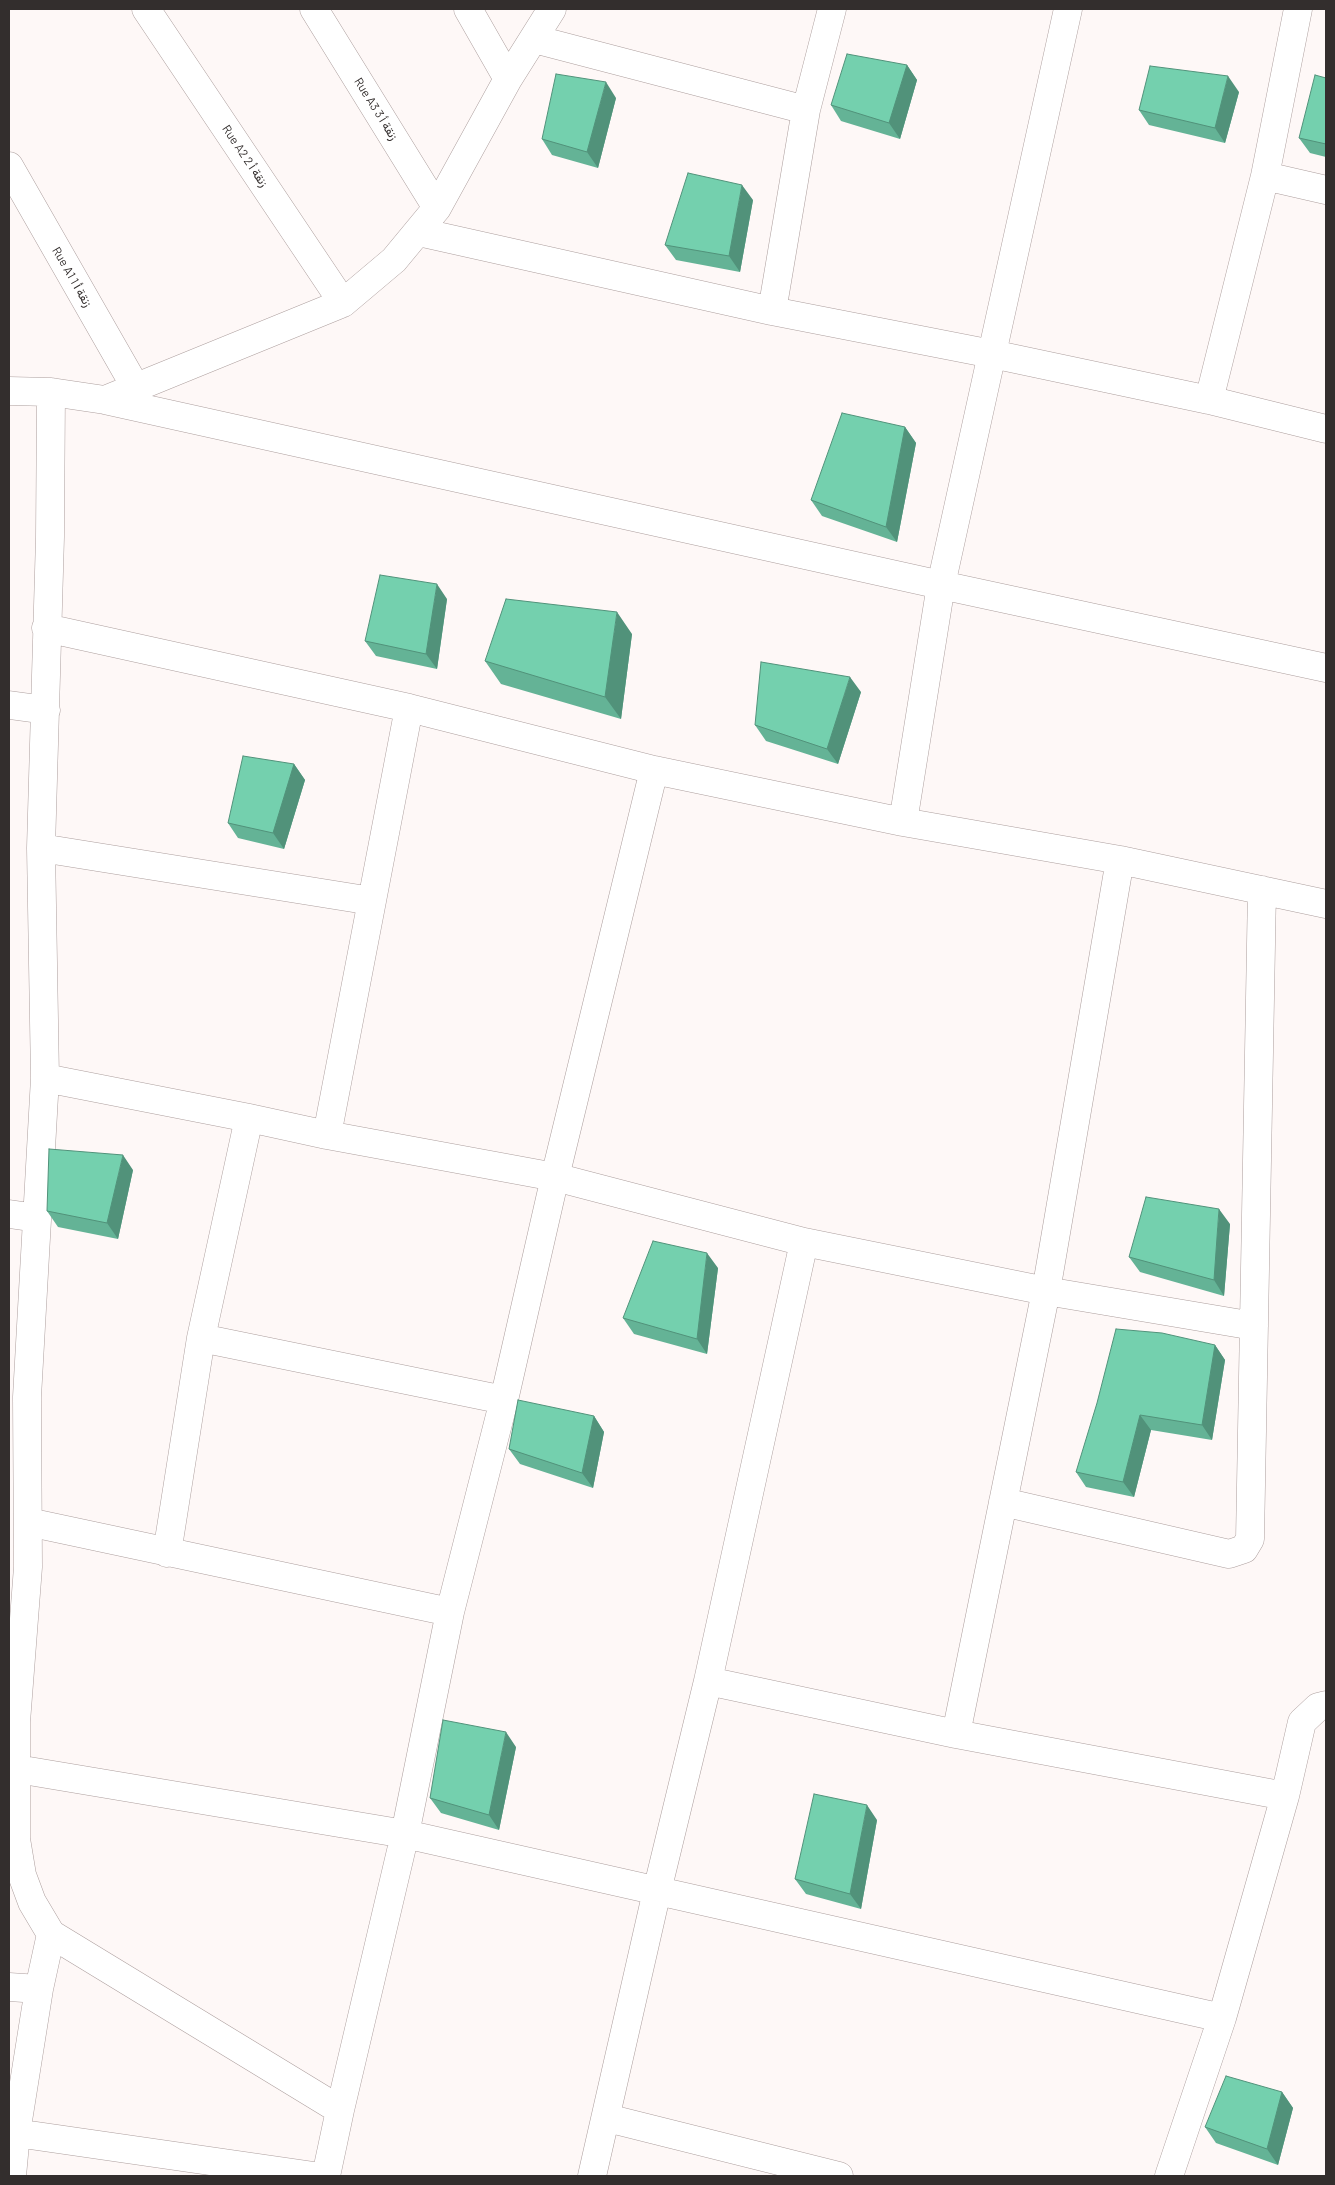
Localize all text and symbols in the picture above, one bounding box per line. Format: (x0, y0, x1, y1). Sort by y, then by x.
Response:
street label: Rue A3 زنقة أ 3 (351, 75, 401, 143)
street label: Rue A2 زنقة أ 2 (219, 122, 271, 190)
street label: Rue A1 زنقة أ 1 (49, 244, 95, 310)

